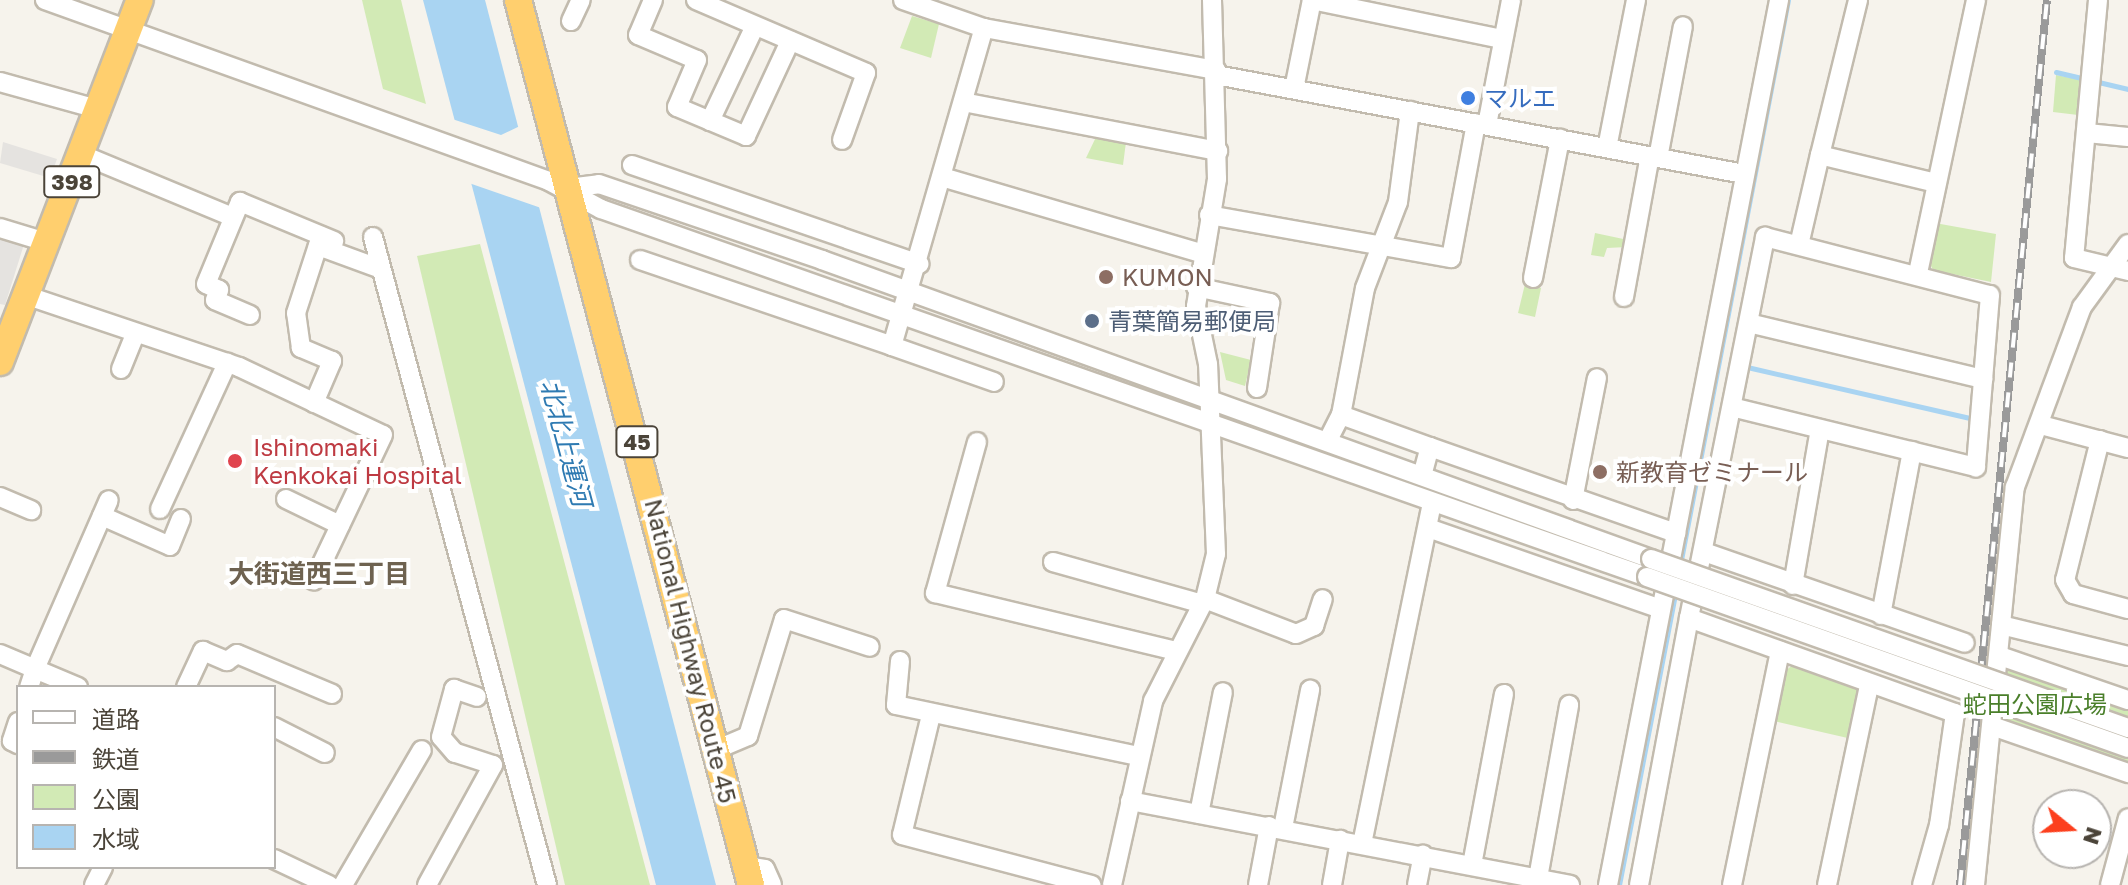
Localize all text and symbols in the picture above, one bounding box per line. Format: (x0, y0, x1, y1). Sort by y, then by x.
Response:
place label: マルエ (1484, 84, 1556, 112)
marker: マルエ (1459, 89, 1477, 107)
road number: 398 (42, 164, 102, 200)
place label: KUMON (1122, 263, 1213, 291)
marker: KUMON (1097, 268, 1115, 286)
place label: 青葉簡易郵便局 (1108, 307, 1276, 335)
marker: 青葉簡易郵便局 (1083, 312, 1101, 330)
water label: 北北上運河 (534, 376, 598, 510)
road number: 45 (615, 424, 659, 460)
place label: Ishinomaki Kenkokai Hospital (253, 433, 462, 489)
marker: Ishinomaki Kenkokai Hospital (224, 450, 246, 472)
place label: 新教育ゼミナール (1616, 458, 1808, 486)
marker: 新教育ゼミナール (1591, 463, 1609, 481)
street label: National Highway Route 45 (639, 496, 743, 806)
district label: 大街道西三丁目 (228, 558, 410, 590)
legend (16, 685, 276, 869)
park label: 蛇田公園広場 (1963, 690, 2107, 718)
text: 道路 (92, 704, 140, 733)
text: 鉄道 (92, 744, 140, 773)
text: 公園 (92, 784, 140, 813)
north arrow (2032, 789, 2112, 869)
text: 水域 (92, 824, 140, 853)
text: N (2078, 824, 2109, 848)

